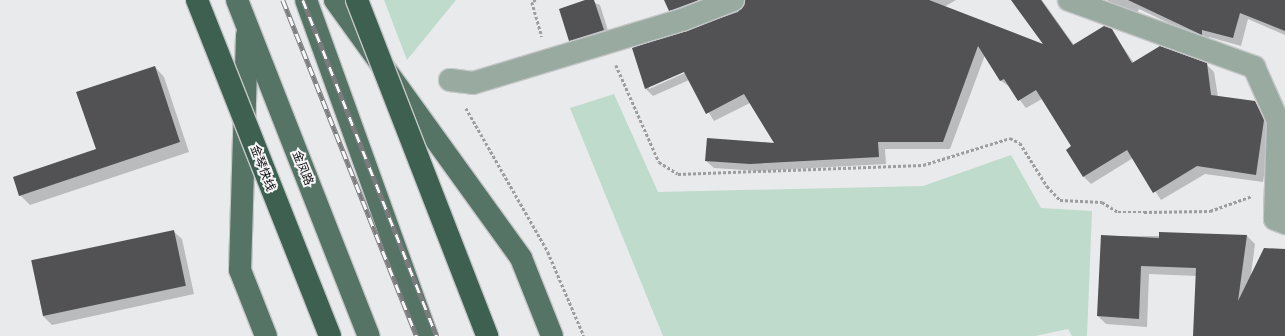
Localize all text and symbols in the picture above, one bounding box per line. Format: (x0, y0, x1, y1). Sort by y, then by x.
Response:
street label: 金琴快线 (248, 143, 278, 193)
street label: 金凤路 (290, 149, 316, 187)

